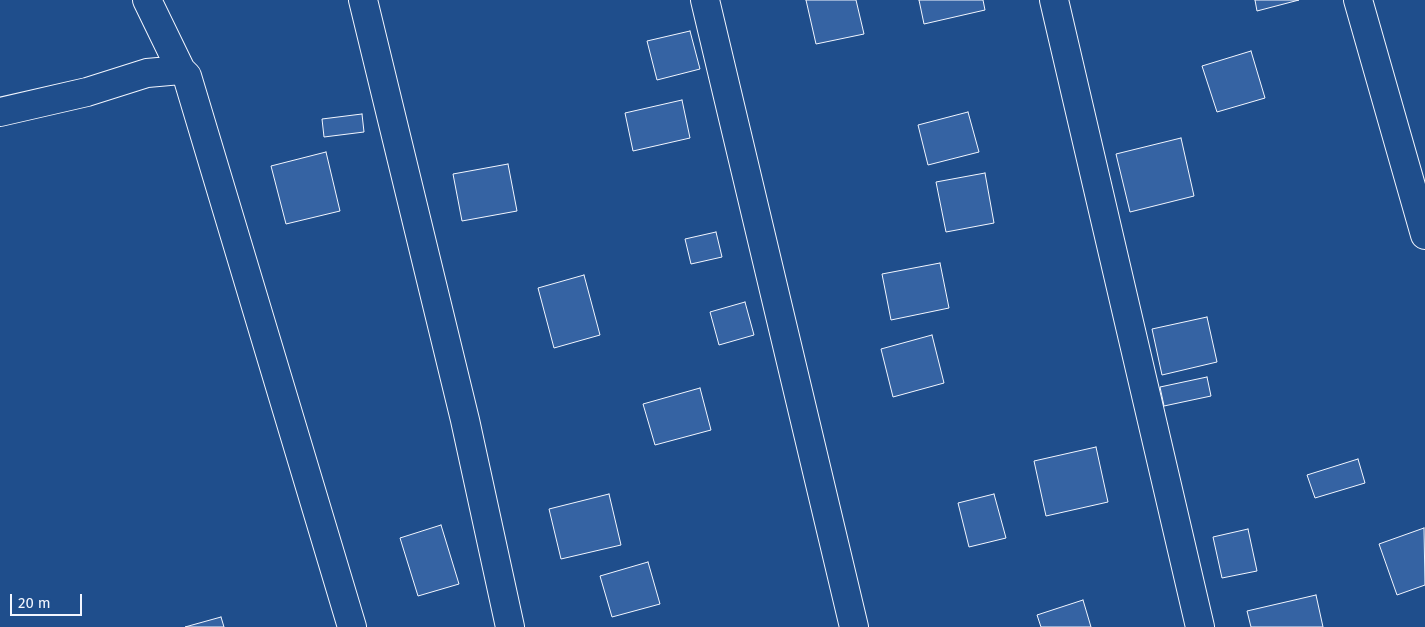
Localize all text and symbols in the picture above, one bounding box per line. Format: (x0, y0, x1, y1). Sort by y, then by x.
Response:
scale bar (12, 584, 85, 616)
text: 20 m (18, 594, 51, 612)

